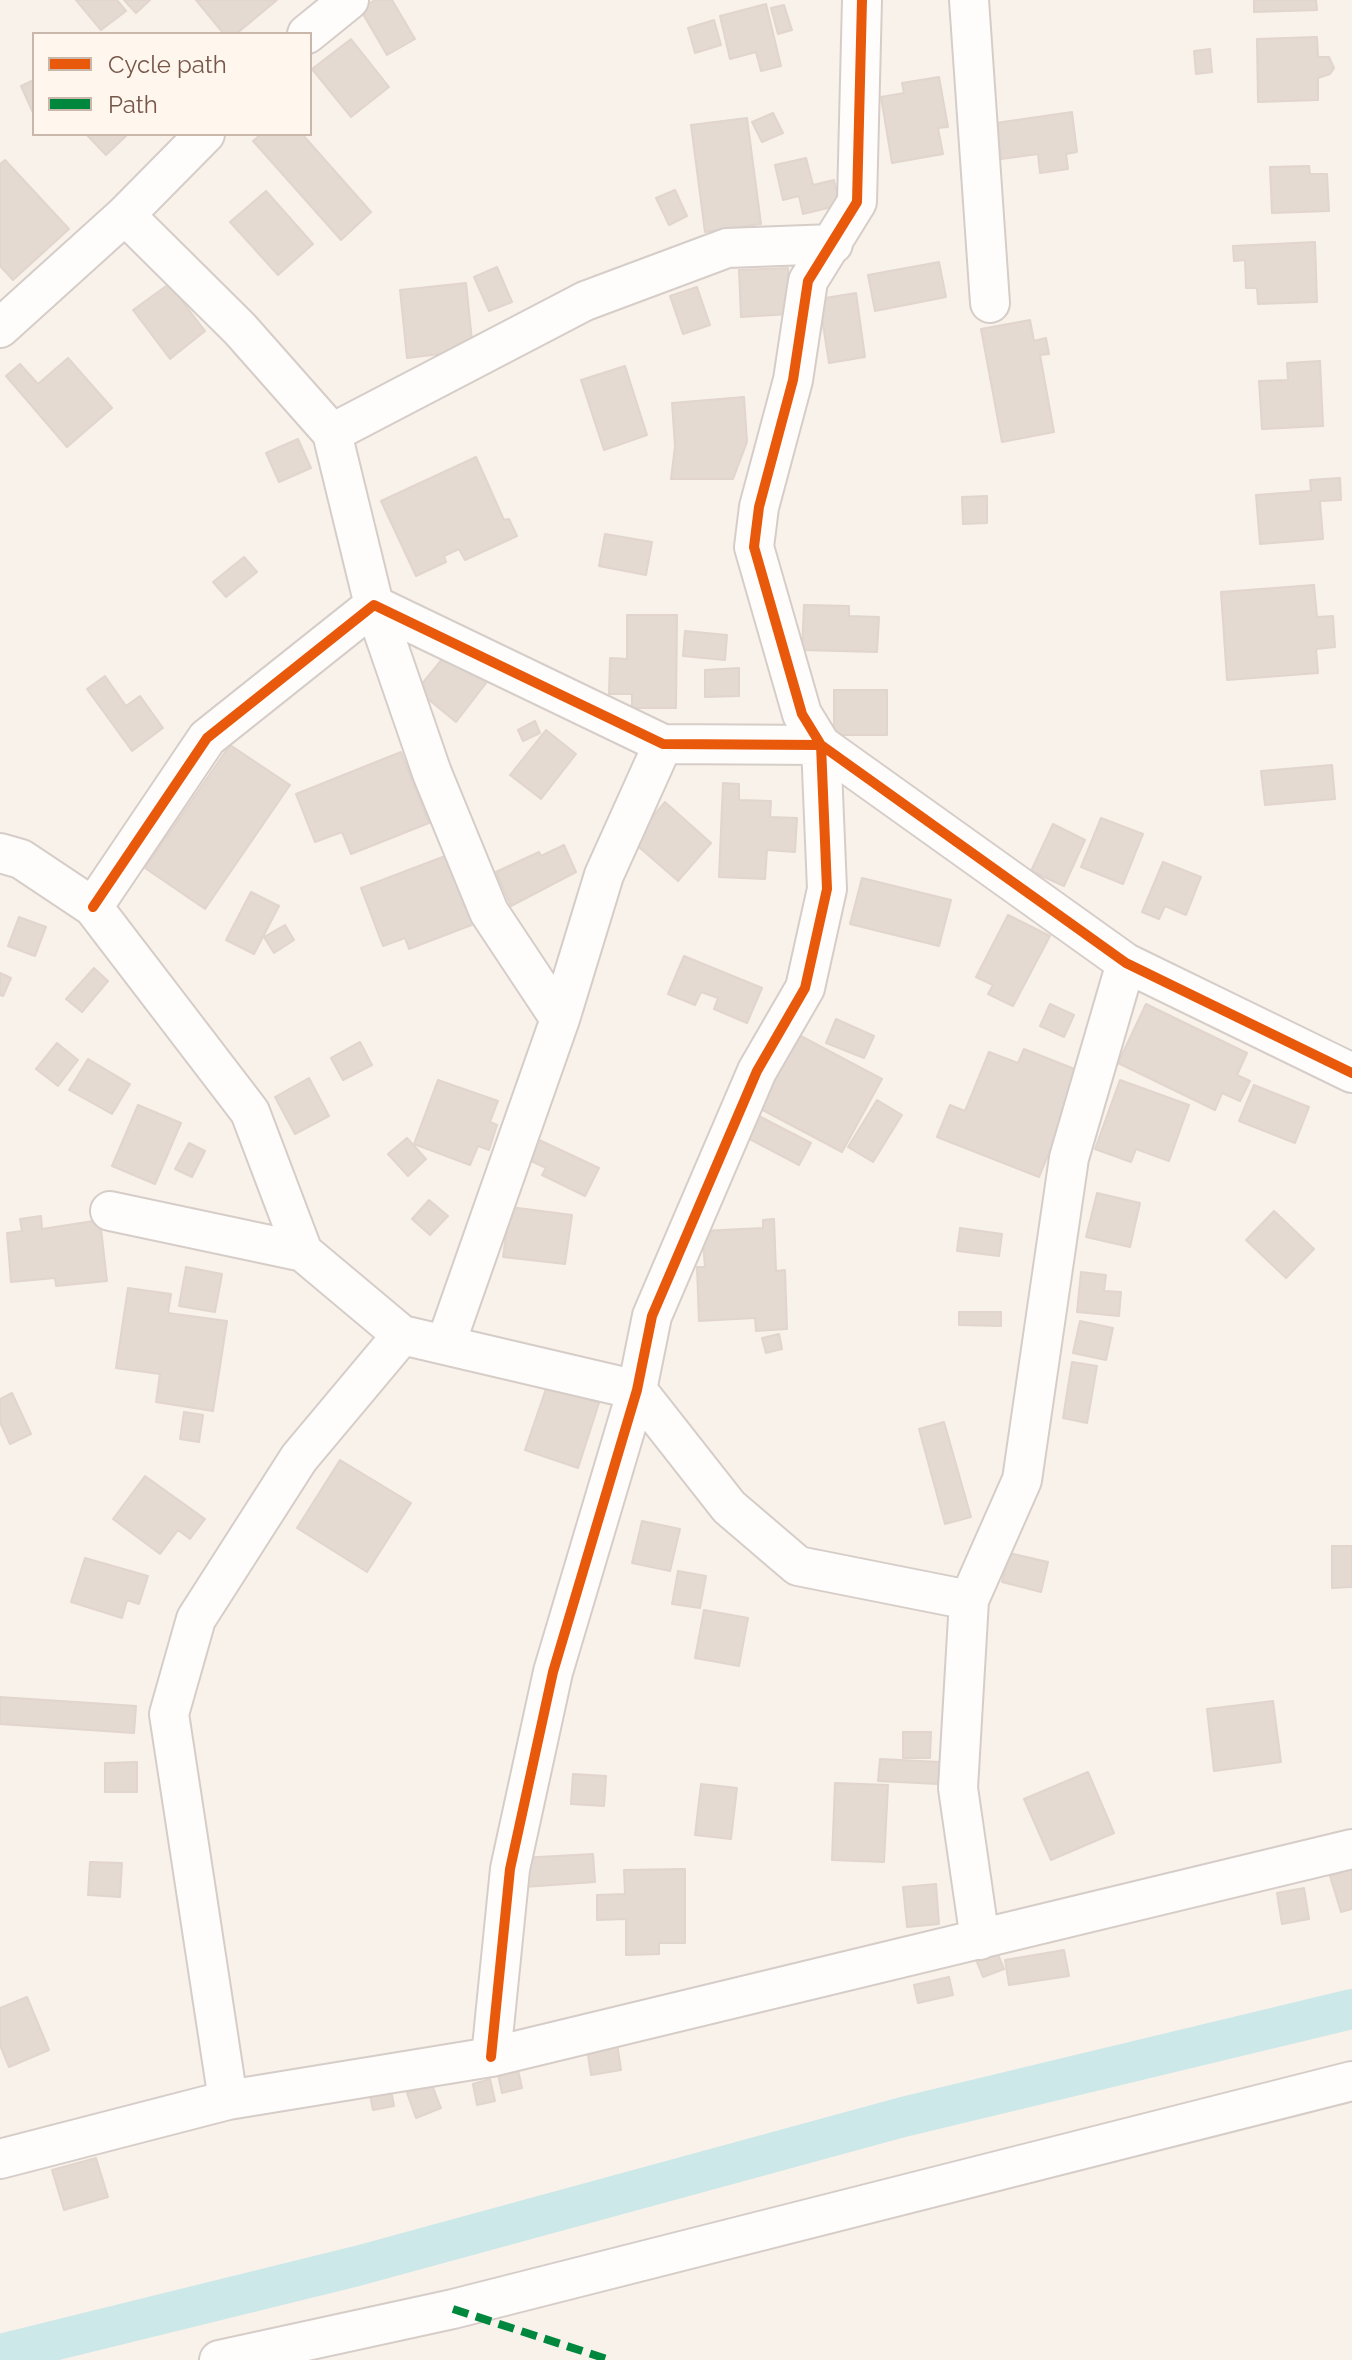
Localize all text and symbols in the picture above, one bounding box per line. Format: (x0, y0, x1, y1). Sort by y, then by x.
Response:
legend (32, 32, 312, 136)
text: Cycle path (108, 50, 227, 79)
text: Path (108, 90, 158, 119)

